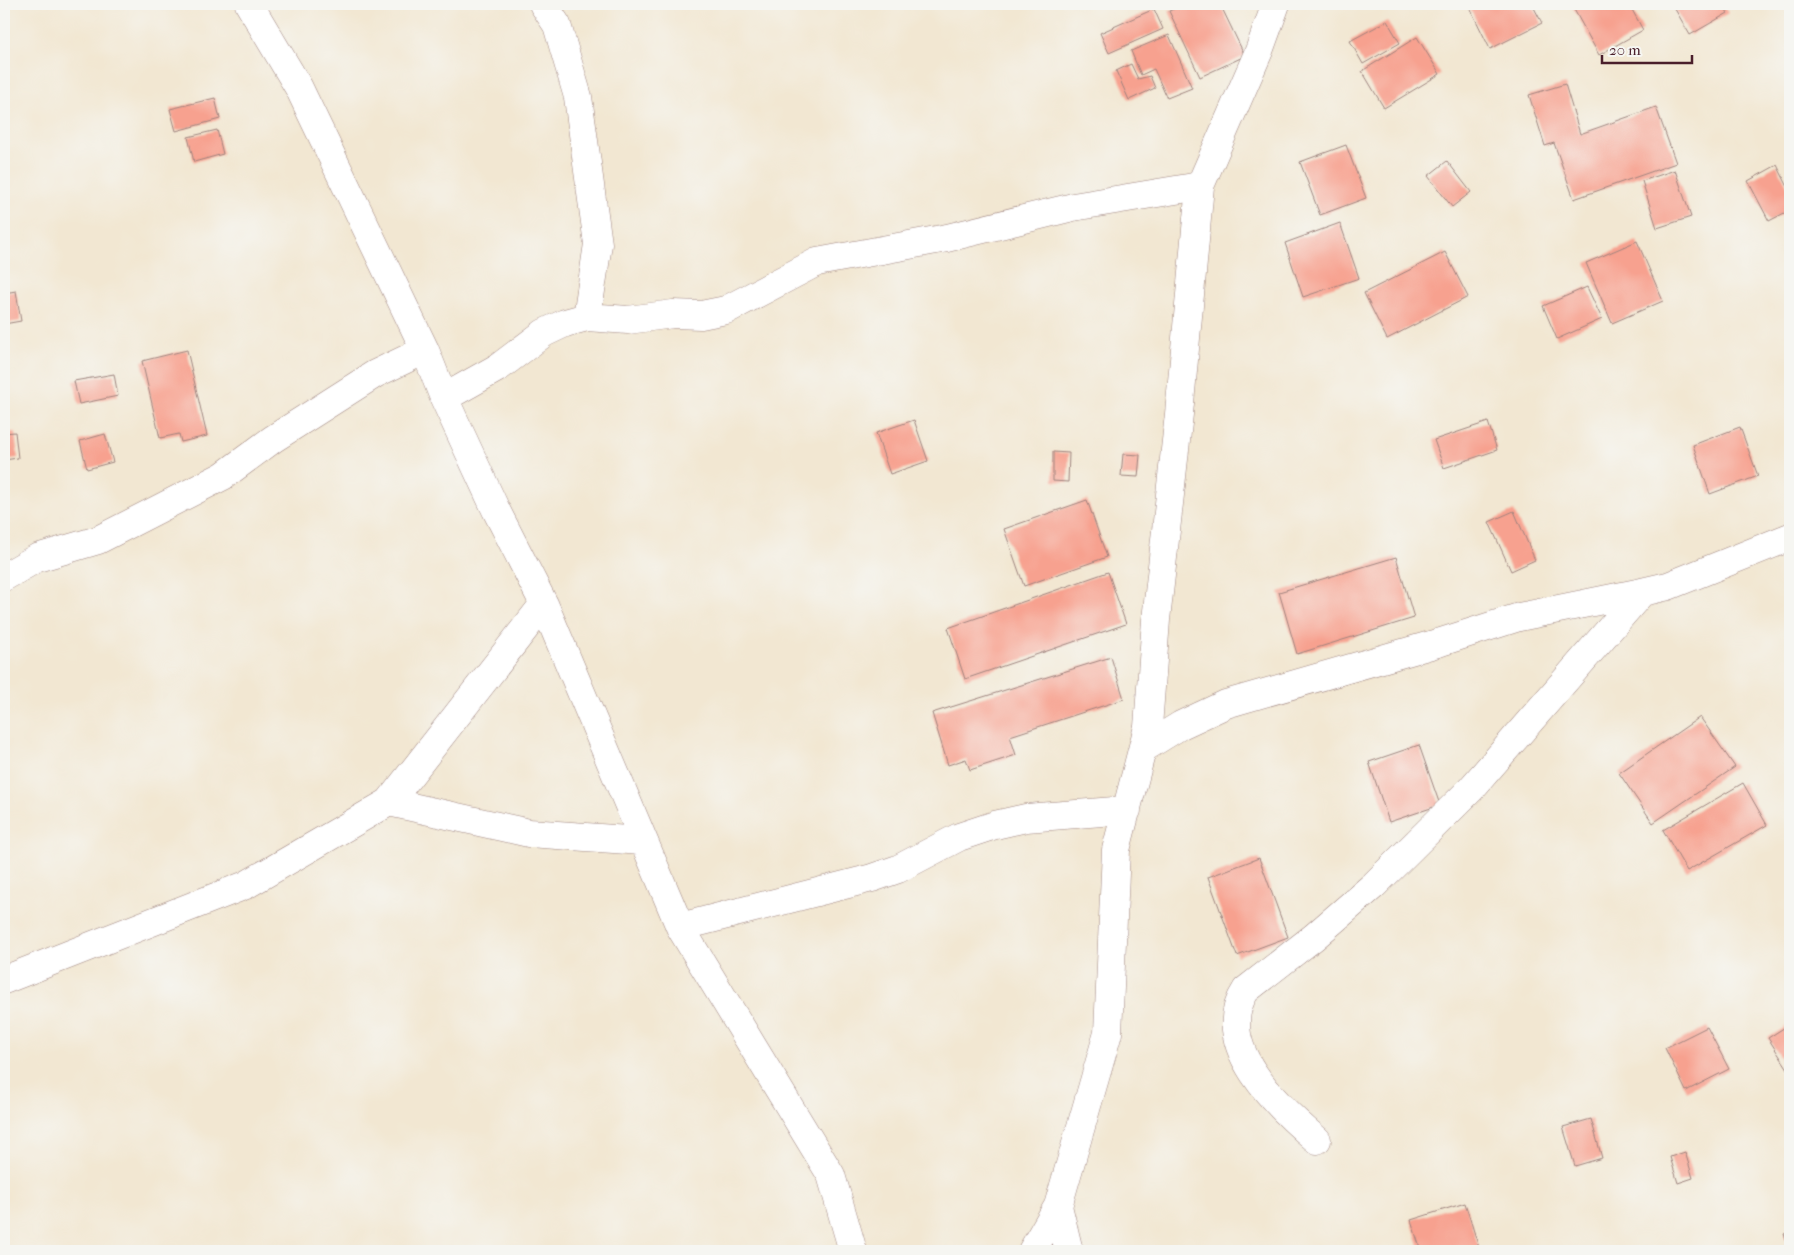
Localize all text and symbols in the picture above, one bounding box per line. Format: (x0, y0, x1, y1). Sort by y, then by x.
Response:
scale bar (1602, 32, 1692, 64)
text: 20 m (1609, 41, 1641, 59)

